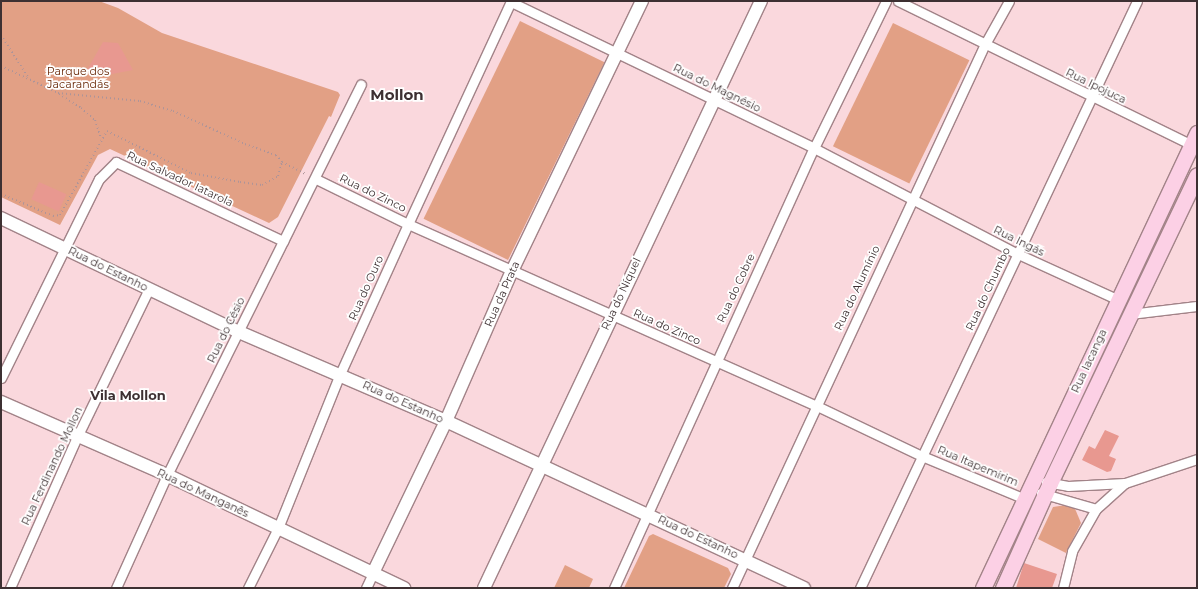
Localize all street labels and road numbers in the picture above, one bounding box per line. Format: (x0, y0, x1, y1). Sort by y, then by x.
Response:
street label: Rua do Magnésio (671, 61, 763, 115)
street label: Rua Ipojuca (1064, 66, 1128, 106)
street label: Rua Salvador Iatarola (125, 149, 235, 209)
street label: Rua do Zinco (338, 171, 408, 215)
street label: Rua Ingás (991, 223, 1047, 259)
street label: Rua do Alumínio (832, 243, 882, 333)
street label: Rua do Estanho (66, 244, 150, 294)
street label: Rua do Chumbo (963, 245, 1013, 333)
street label: Rua do Cobre (714, 251, 758, 325)
street label: Rua do Ouro (346, 253, 386, 323)
street label: Rua do Níquel (598, 256, 644, 332)
street label: Rua da Prata (482, 259, 522, 329)
street label: Rua do Césio (204, 295, 248, 365)
street label: Rua do Zinco (631, 306, 703, 348)
street label: Rua Iacanga (1069, 327, 1109, 395)
street label: Rua do Estanho (361, 378, 445, 426)
street label: Rua Ferdinando Mollon (19, 405, 85, 527)
street label: Rua Itapemirim (936, 443, 1020, 489)
street label: Rua do Manganês (155, 466, 251, 520)
street label: Rua do Estanho (656, 513, 740, 561)

